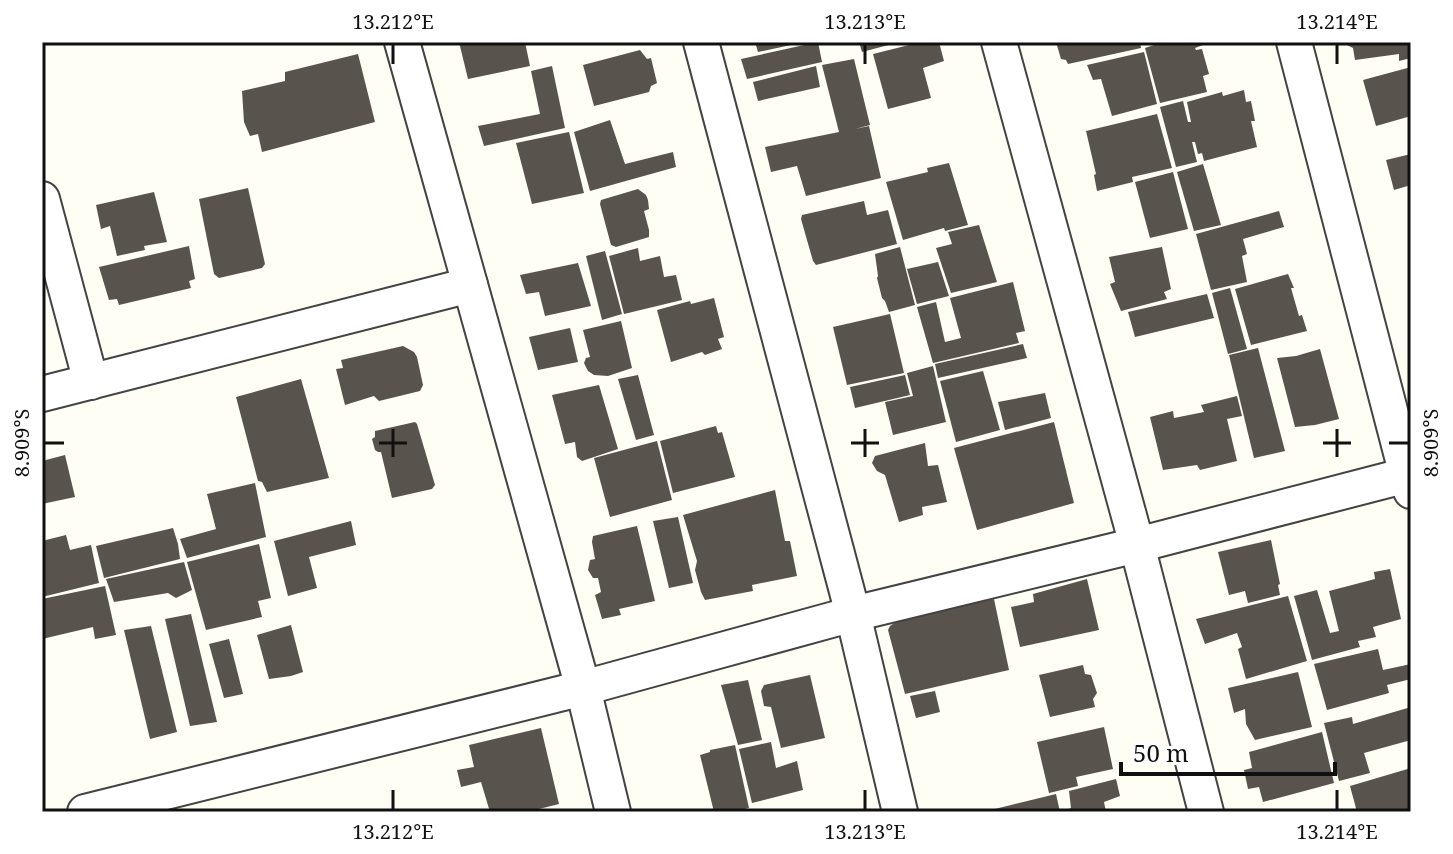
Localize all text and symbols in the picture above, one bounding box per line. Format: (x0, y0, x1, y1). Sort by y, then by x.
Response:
text: 13.212°E (352, 8, 434, 35)
text: 13.213°E (824, 8, 906, 35)
text: 13.214°E (1296, 8, 1378, 35)
text: 8.909°S (8, 409, 35, 477)
text: 8.909°S (1417, 409, 1444, 477)
scale bar (1121, 726, 1335, 776)
text: 50 m (1133, 736, 1189, 769)
text: 13.212°E (352, 818, 434, 845)
text: 13.213°E (824, 818, 906, 845)
text: 13.214°E (1296, 818, 1378, 845)

